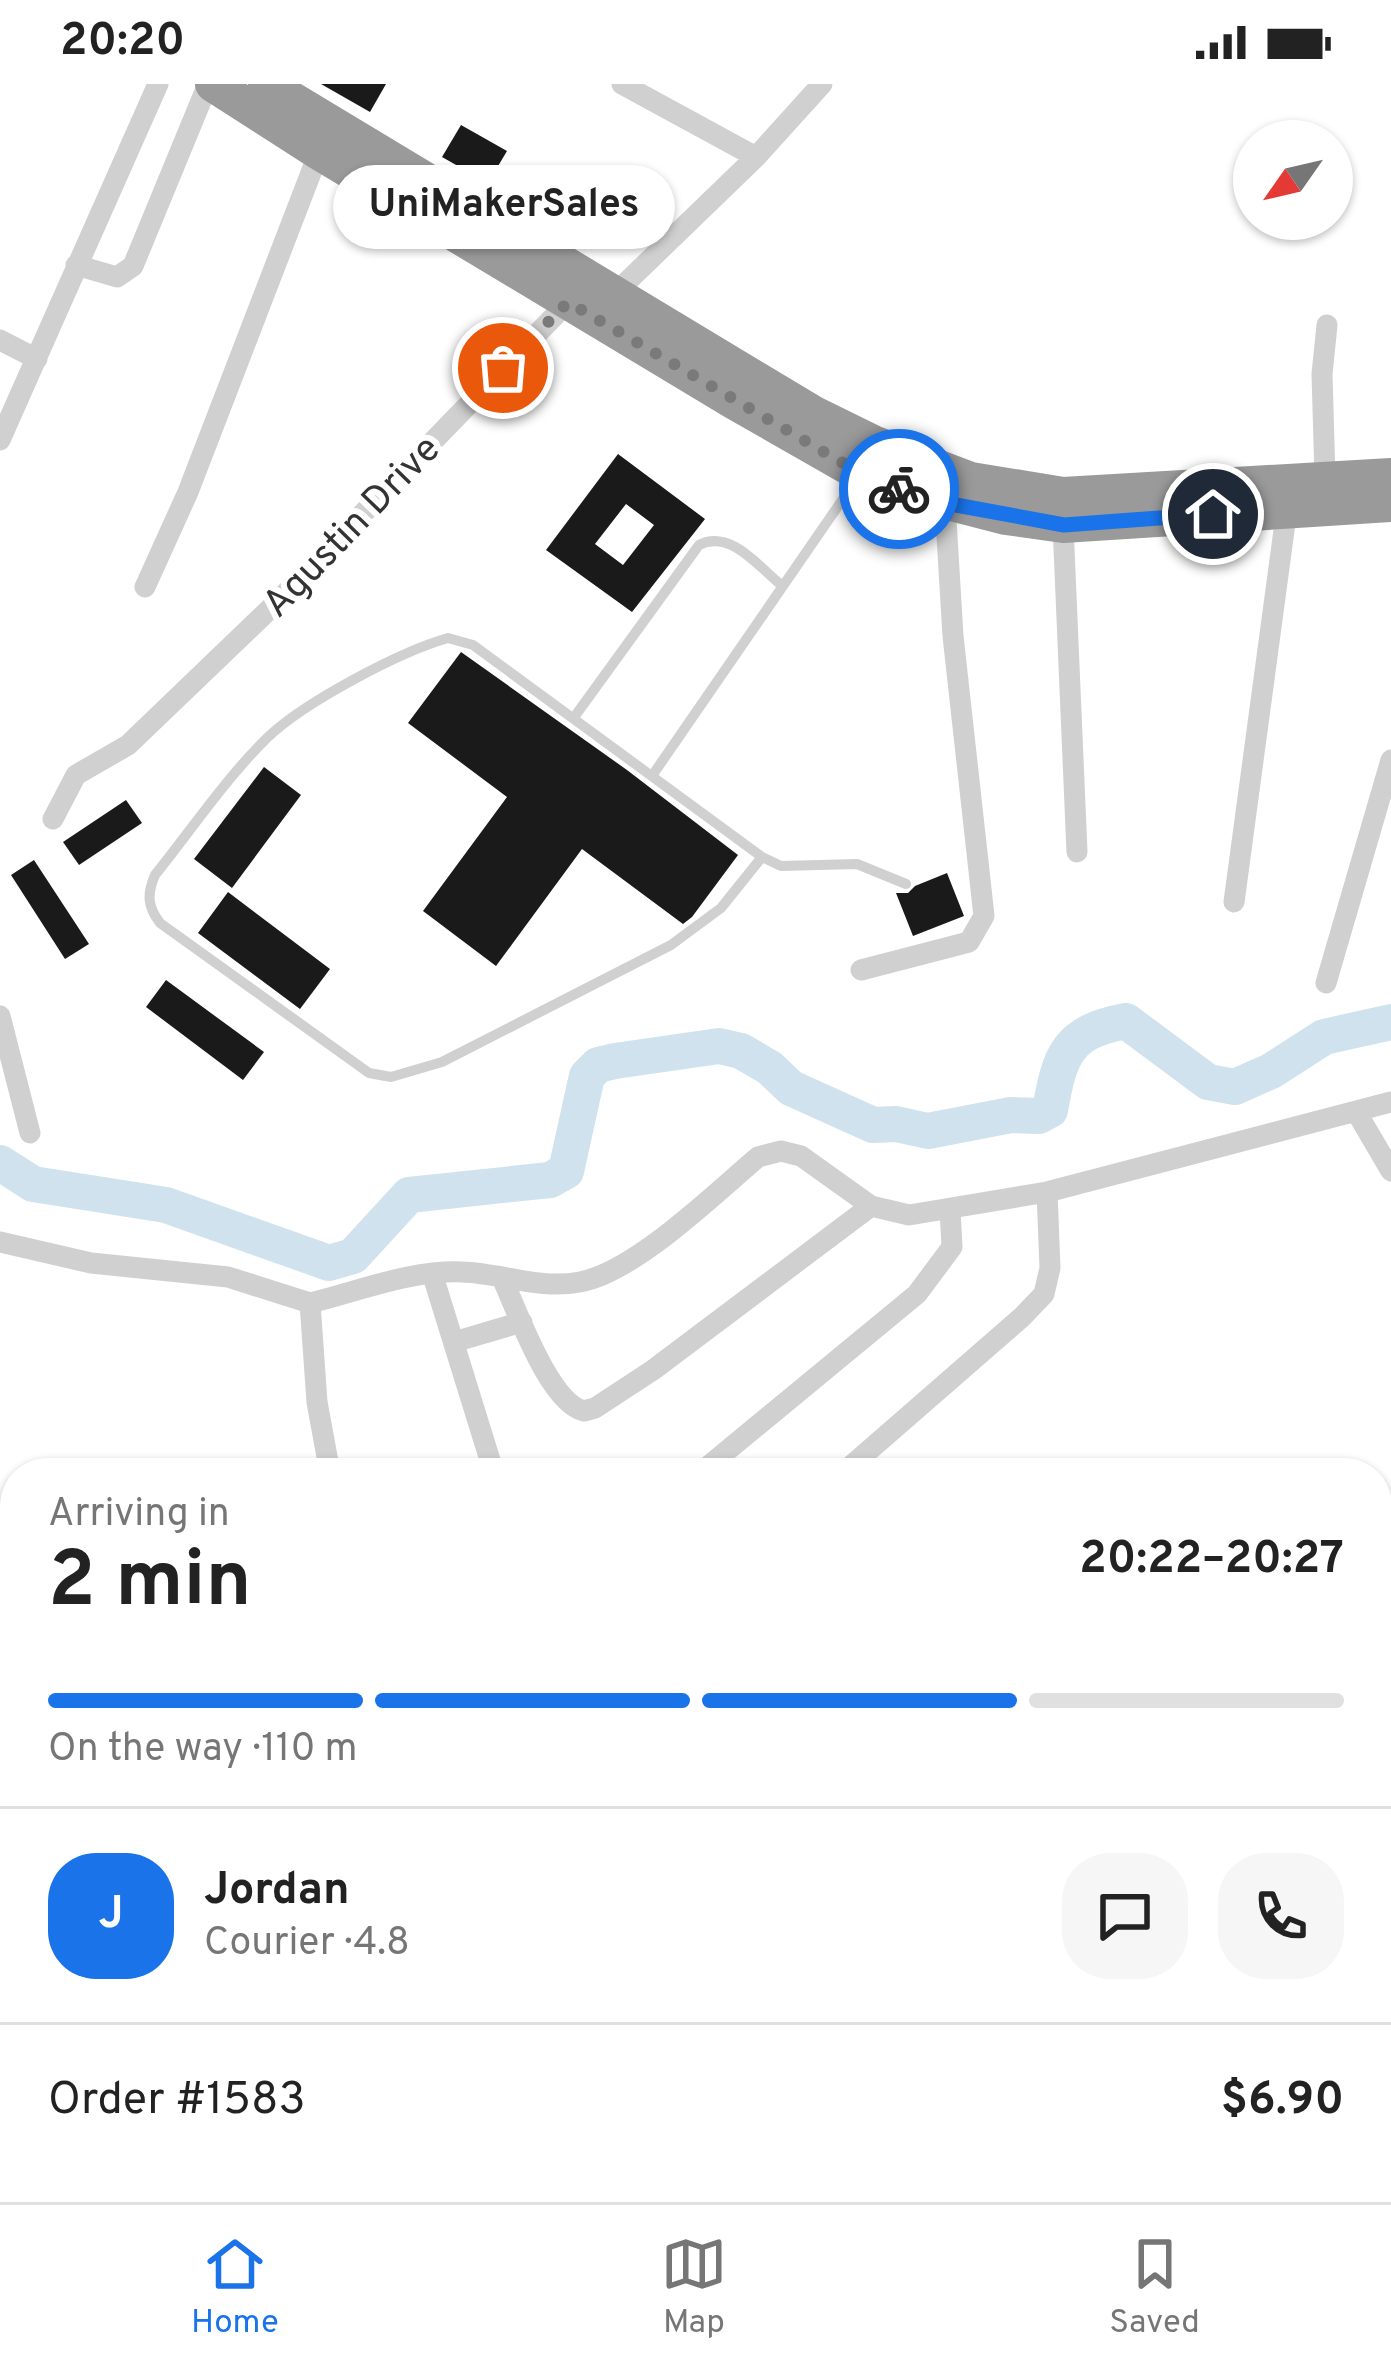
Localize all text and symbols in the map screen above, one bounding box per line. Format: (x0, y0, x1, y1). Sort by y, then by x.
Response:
text: 20:20 (60, 14, 185, 71)
north arrow (1233, 120, 1353, 240)
map controls (1233, 120, 1353, 240)
callout: UniMakerSales (332, 164, 674, 248)
text: UniMakerSales (368, 182, 640, 231)
pin (452, 317, 554, 419)
icon: bag (470, 335, 536, 401)
street label: Agustin Drive (254, 426, 453, 630)
courier (839, 429, 959, 549)
icon: bike (866, 456, 932, 522)
pin (1162, 463, 1264, 565)
icon: home (1180, 481, 1246, 547)
text: Arriving in (48, 1491, 230, 1540)
text: 20:22–20:27 (1079, 1532, 1344, 1589)
text: 2 min (48, 1535, 252, 1634)
text: On the way · 110 m (48, 1726, 358, 1775)
button: chat (1062, 1853, 1188, 1979)
button: phone (1218, 1853, 1344, 1979)
text: Jordan (204, 1863, 350, 1920)
text: J (98, 1887, 124, 1944)
text: Courier · 4.8 (204, 1920, 410, 1969)
text: Order #1583 (48, 2073, 306, 2130)
text: $6.90 (1221, 2073, 1344, 2130)
tab: Home (191, 2231, 279, 2345)
tab: Map (661, 2231, 727, 2345)
tab: Saved (1109, 2231, 1200, 2345)

